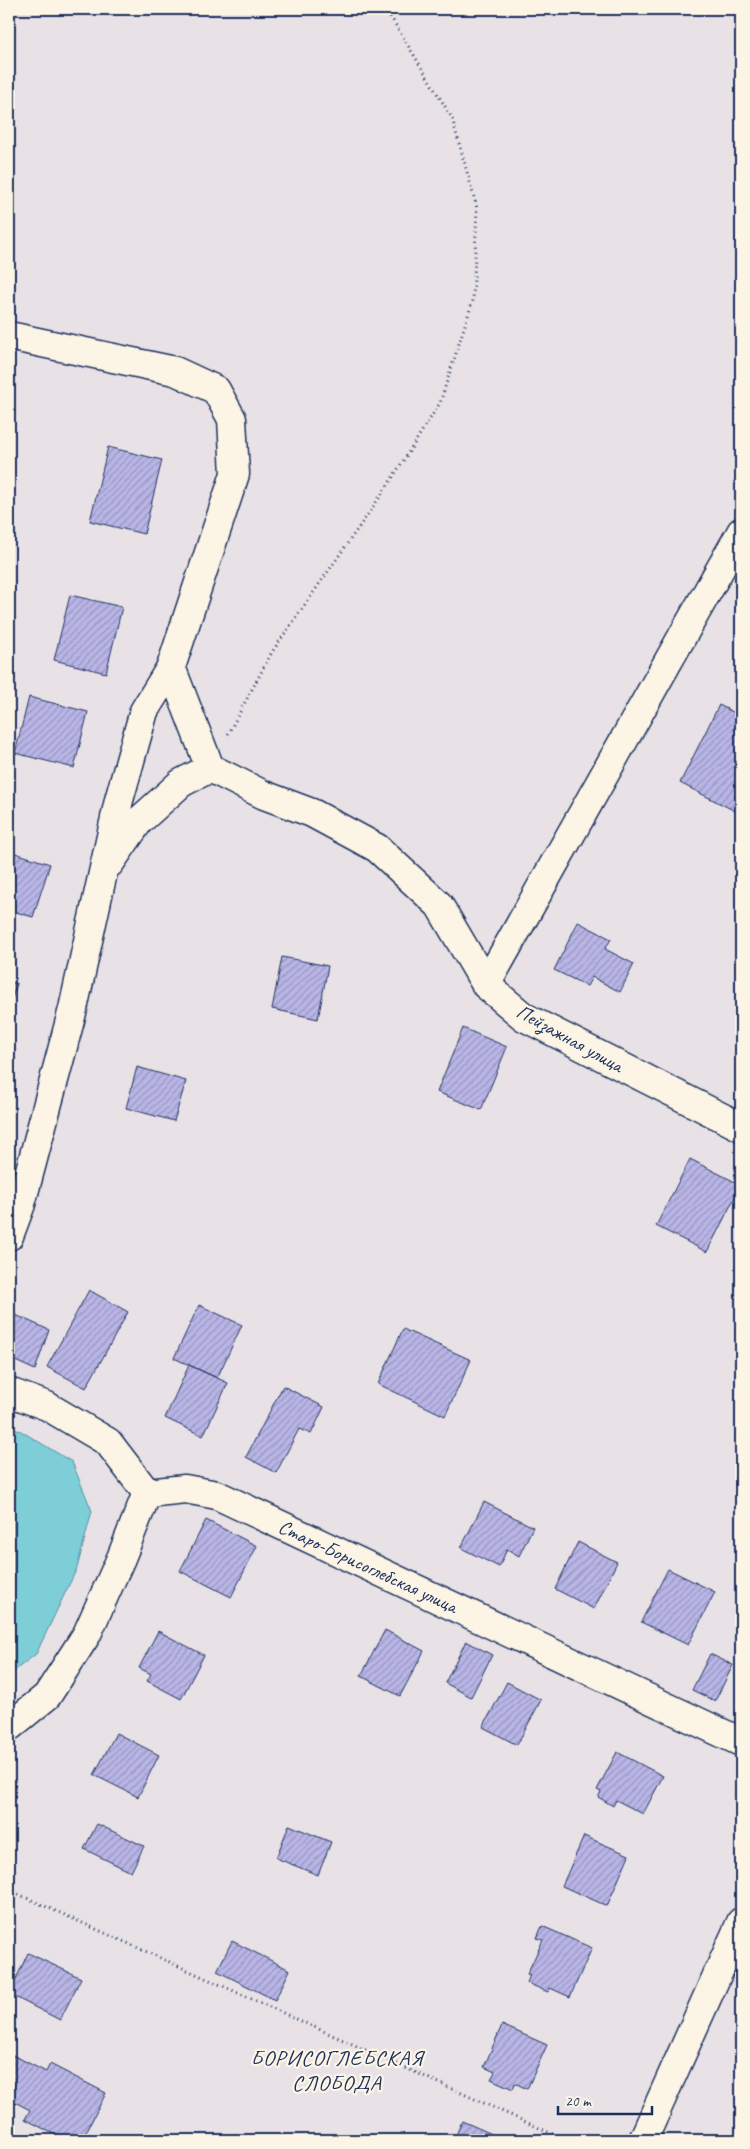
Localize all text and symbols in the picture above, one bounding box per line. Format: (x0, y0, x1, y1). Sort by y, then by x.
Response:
street label: Пейзажная улица (512, 999, 629, 1080)
street label: Старо-Борисоглебская улица (274, 1514, 463, 1620)
district label: БОРИСОГЛЕБСКАЯ СЛОБОДА (251, 2044, 426, 2097)
scale bar (558, 2084, 651, 2116)
text: 20 m (565, 2092, 592, 2111)

